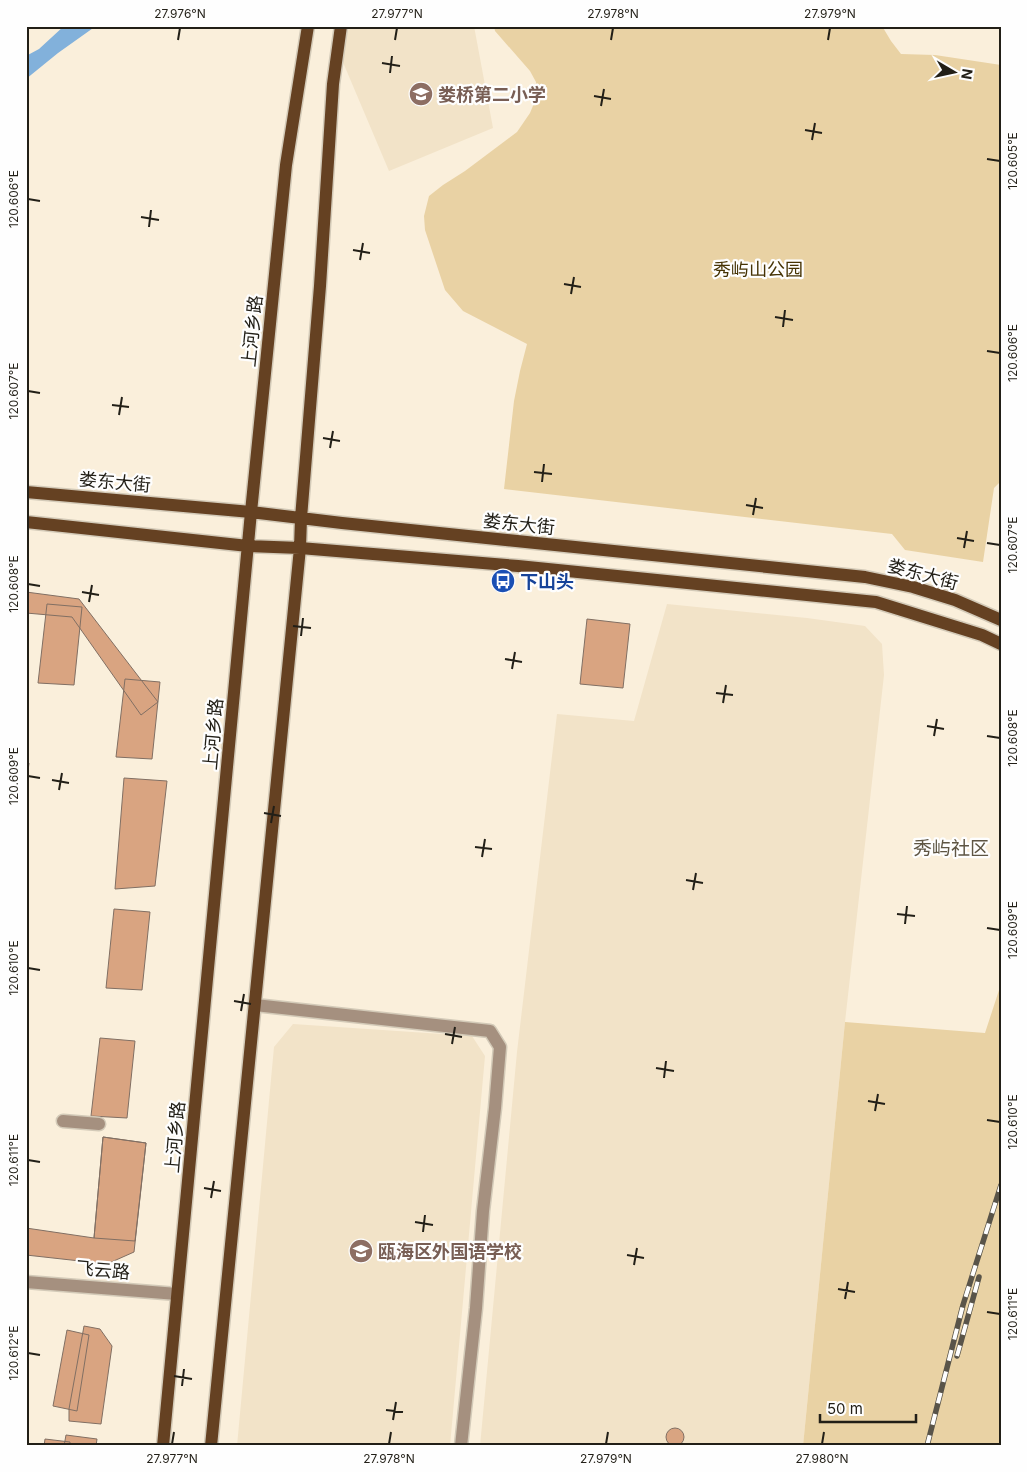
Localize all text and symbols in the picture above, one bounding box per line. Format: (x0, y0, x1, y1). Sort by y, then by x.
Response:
text: 27.976°N (154, 6, 206, 21)
text: 27.977°N (371, 6, 423, 21)
text: 27.978°N (587, 6, 639, 21)
text: 27.979°N (804, 6, 856, 21)
north arrow (930, 48, 980, 98)
text: N (958, 68, 977, 81)
school or university icon: 娄桥第二小学 (408, 81, 434, 107)
place label: 娄桥第二小学 (438, 84, 546, 105)
text: 120.605°E (1005, 132, 1020, 190)
text: 120.606°E (6, 170, 21, 228)
park label: 秀屿山公园 (713, 259, 803, 280)
street label: 上河乡路 (238, 294, 266, 368)
text: 120.606°E (1005, 324, 1020, 382)
text: 120.607°E (6, 363, 21, 419)
street label: 娄东大街 (78, 468, 152, 496)
street label: 娄东大街 (482, 510, 556, 538)
text: 120.607°E (1005, 517, 1020, 573)
text: 120.608°E (6, 555, 21, 613)
street label: 娄东大街 (886, 555, 960, 593)
bus stop icon: 下山头 (490, 568, 516, 594)
place label: 下山头 (520, 571, 574, 592)
street label: 上河乡路 (199, 697, 227, 771)
text: 120.608°E (1005, 709, 1020, 767)
text: 120.609°E (6, 747, 21, 805)
district label: 秀屿社区 (913, 837, 989, 860)
text: 120.609°E (1005, 901, 1020, 959)
text: 120.610°E (6, 940, 21, 996)
text: 120.610°E (1005, 1094, 1020, 1150)
street label: 上河乡路 (161, 1100, 189, 1174)
text: 120.611°E (6, 1134, 21, 1186)
school or university icon: 瓯海区外国语学校 (348, 1238, 374, 1264)
place label: 瓯海区外国语学校 (378, 1241, 522, 1262)
street label: 飞云路 (75, 1257, 131, 1283)
text: 120.611°E (1005, 1288, 1020, 1340)
text: 120.612°E (6, 1326, 21, 1380)
scale bar (820, 1392, 916, 1424)
text: 50 m (827, 1399, 863, 1418)
text: 27.977°N (146, 1451, 198, 1466)
text: 27.978°N (363, 1451, 415, 1466)
text: 27.979°N (580, 1451, 632, 1466)
text: 27.980°N (796, 1451, 848, 1466)

